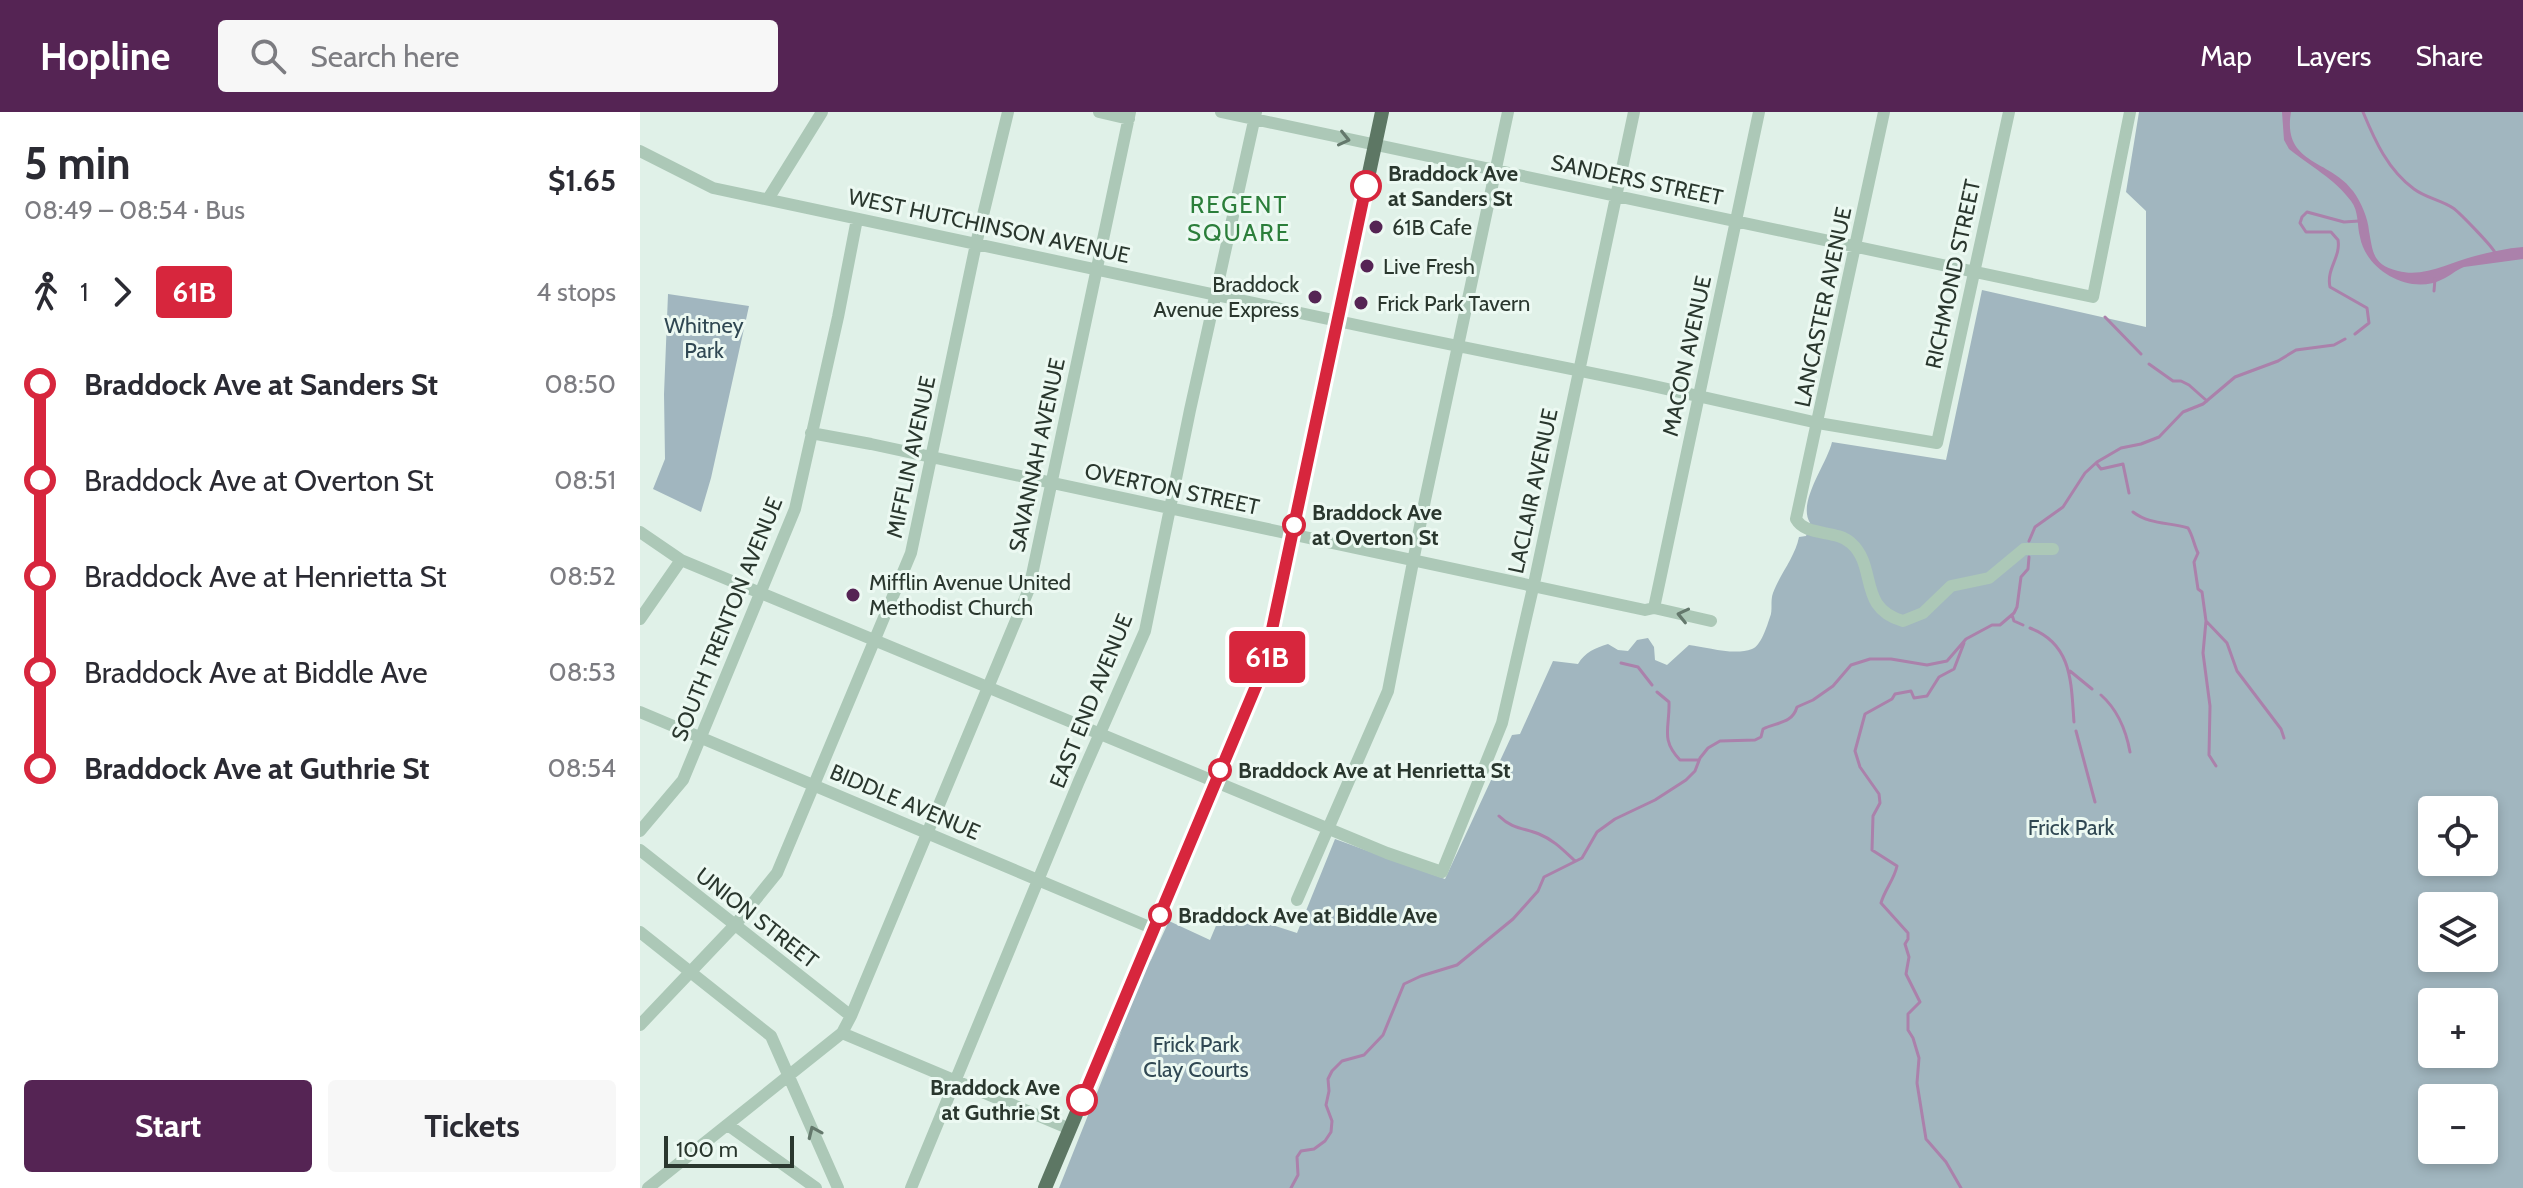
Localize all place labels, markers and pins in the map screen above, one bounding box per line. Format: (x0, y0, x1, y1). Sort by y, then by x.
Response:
place label: Braddock Ave at Sanders St (1388, 160, 1518, 212)
marker: Braddock Ave at Sanders St (1351, 171, 1381, 201)
place label: 61B Cafe (1392, 214, 1472, 241)
marker: 61B Cafe (1367, 218, 1385, 236)
place label: Live Fresh (1383, 253, 1475, 280)
marker: Live Fresh (1358, 257, 1376, 275)
place label: Braddock Avenue Express (1153, 271, 1299, 323)
marker: Braddock Avenue Express (1306, 288, 1324, 306)
place label: Frick Park Tavern (1377, 290, 1530, 317)
marker: Frick Park Tavern (1352, 294, 1370, 312)
place label: Braddock Ave at Overton St (1312, 499, 1442, 551)
marker: Braddock Ave at Overton St (1283, 514, 1305, 536)
place label: Mifflin Avenue United Methodist Church (869, 569, 1071, 621)
marker: Mifflin Avenue United Methodist Church (844, 586, 862, 604)
place label: Braddock Ave at Henrietta St (1238, 757, 1511, 784)
marker: Braddock Ave at Henrietta St (1209, 759, 1231, 781)
place label: Braddock Ave at Biddle Ave (1178, 902, 1437, 929)
marker: Braddock Ave at Biddle Ave (1149, 904, 1171, 926)
place label: Braddock Ave at Guthrie St (930, 1074, 1060, 1126)
marker: Braddock Ave at Guthrie St (1067, 1085, 1097, 1115)

